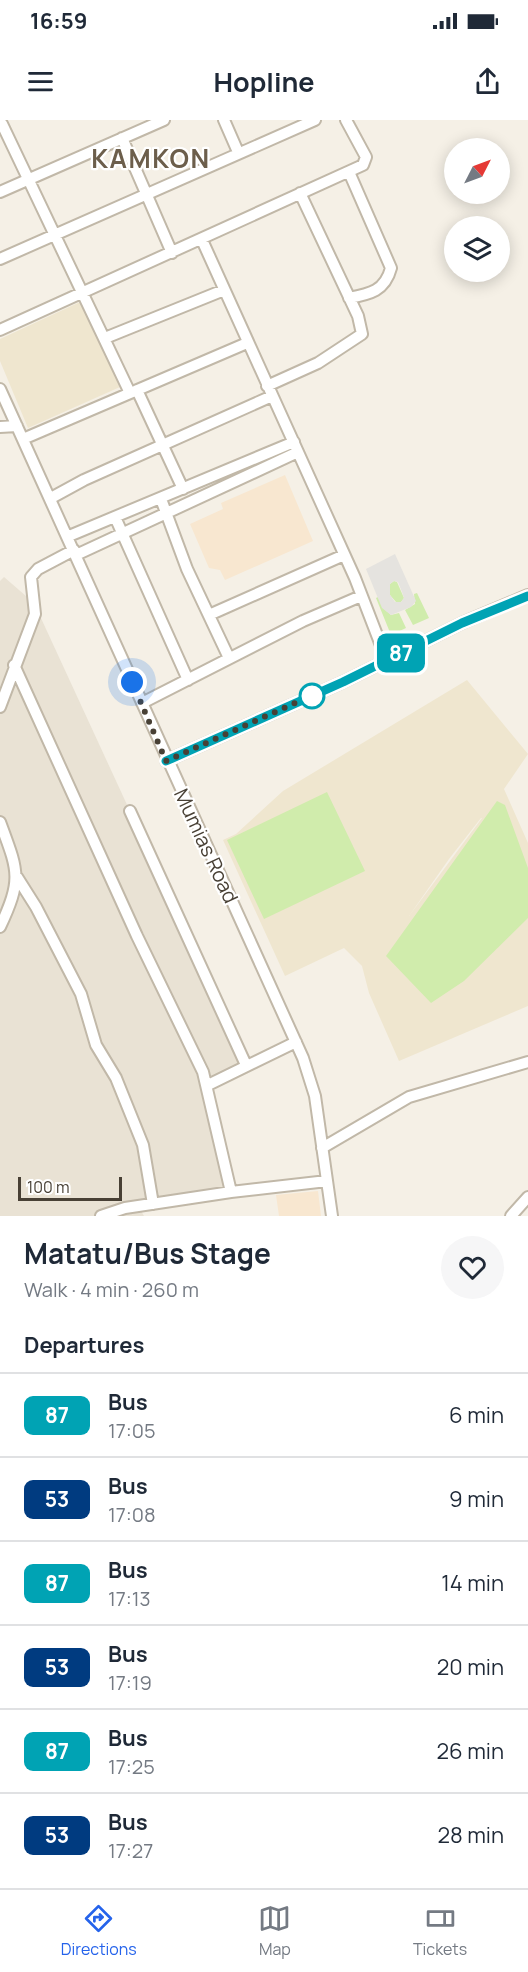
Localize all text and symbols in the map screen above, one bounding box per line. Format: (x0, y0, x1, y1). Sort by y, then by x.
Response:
text: 16:59 (30, 6, 87, 36)
text: Hopline (214, 63, 314, 100)
icon: menu (24, 65, 57, 98)
icon: share (471, 65, 504, 98)
north arrow (444, 138, 510, 204)
map controls (444, 138, 510, 282)
district label: KAMKON (91, 140, 211, 176)
button: layers (444, 216, 510, 282)
line badge: 87 (374, 634, 428, 672)
text: 87 (389, 639, 413, 667)
your location (117, 667, 147, 697)
unlabelled marker (299, 683, 325, 709)
street label: Mumias Road (168, 784, 245, 907)
scale bar (18, 1174, 122, 1202)
text: 100 m (27, 1176, 70, 1198)
text: Matatu/Bus Stage (24, 1234, 271, 1272)
button: heart (441, 1236, 504, 1299)
text: Walk · 4 min · 260 m (24, 1276, 199, 1303)
text: Departures (24, 1330, 144, 1360)
text: Bus (108, 1387, 148, 1417)
text: 6 min (449, 1400, 504, 1430)
text: 87 (45, 1401, 69, 1429)
text: 17:05 (108, 1417, 156, 1444)
text: Bus (108, 1471, 148, 1501)
text: 9 min (449, 1484, 504, 1514)
text: 53 (45, 1485, 69, 1513)
text: 17:08 (108, 1501, 156, 1528)
text: Bus (108, 1555, 148, 1585)
text: 14 min (441, 1568, 504, 1598)
text: 87 (45, 1569, 69, 1597)
text: 17:13 (108, 1585, 151, 1612)
text: Bus (108, 1639, 148, 1669)
text: 20 min (437, 1652, 504, 1682)
text: 53 (45, 1653, 69, 1681)
text: 17:19 (108, 1669, 152, 1696)
text: Bus (108, 1723, 148, 1753)
text: 26 min (437, 1736, 504, 1766)
text: 87 (45, 1737, 69, 1765)
text: 17:25 (108, 1753, 155, 1780)
text: Bus (108, 1807, 148, 1837)
text: 28 min (437, 1820, 504, 1850)
text: 53 (45, 1821, 69, 1849)
text: 17:27 (108, 1837, 153, 1864)
tab: Directions (61, 1902, 137, 1960)
tab: Map (258, 1902, 291, 1960)
tab: Tickets (413, 1902, 467, 1960)

